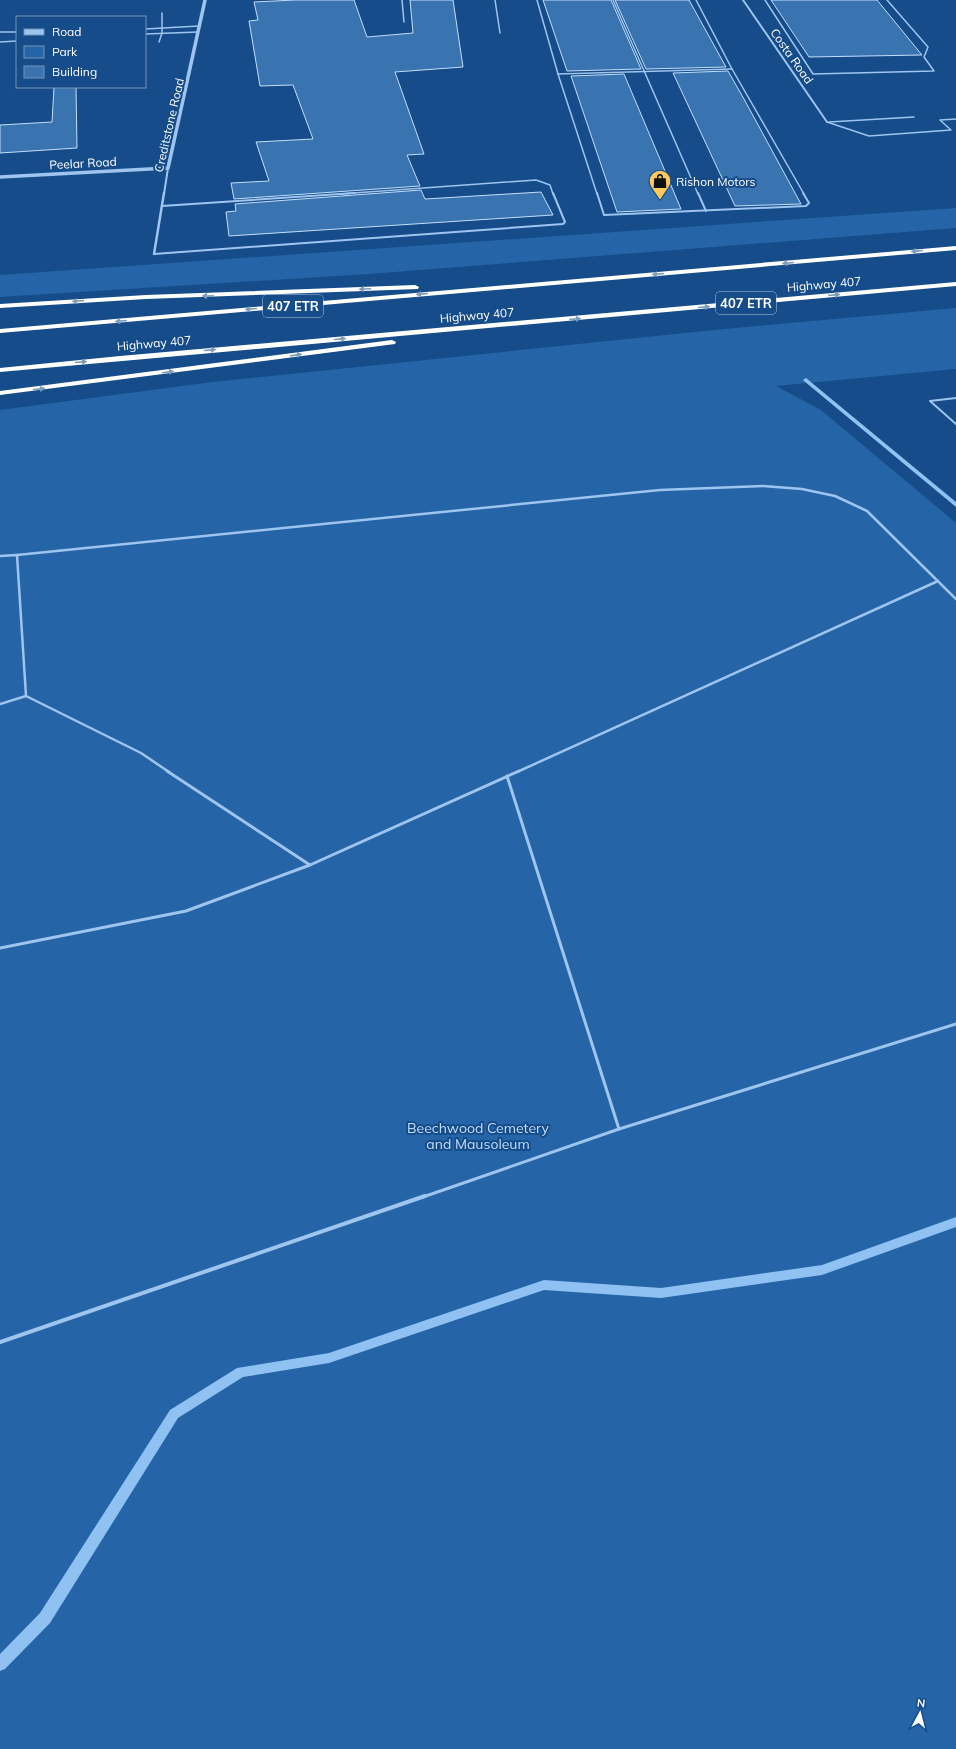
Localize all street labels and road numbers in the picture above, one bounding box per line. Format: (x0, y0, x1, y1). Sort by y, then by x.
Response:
street label: Costa Road (767, 25, 817, 87)
street label: Creditstone Road (151, 76, 187, 174)
street label: Peelar Road (49, 154, 117, 172)
street label: Highway 407 (786, 273, 862, 295)
road number: 407 ETR (716, 292, 776, 314)
road number: 407 ETR (263, 295, 323, 317)
street label: Highway 407 (439, 304, 515, 326)
street label: Highway 407 (116, 332, 192, 354)

